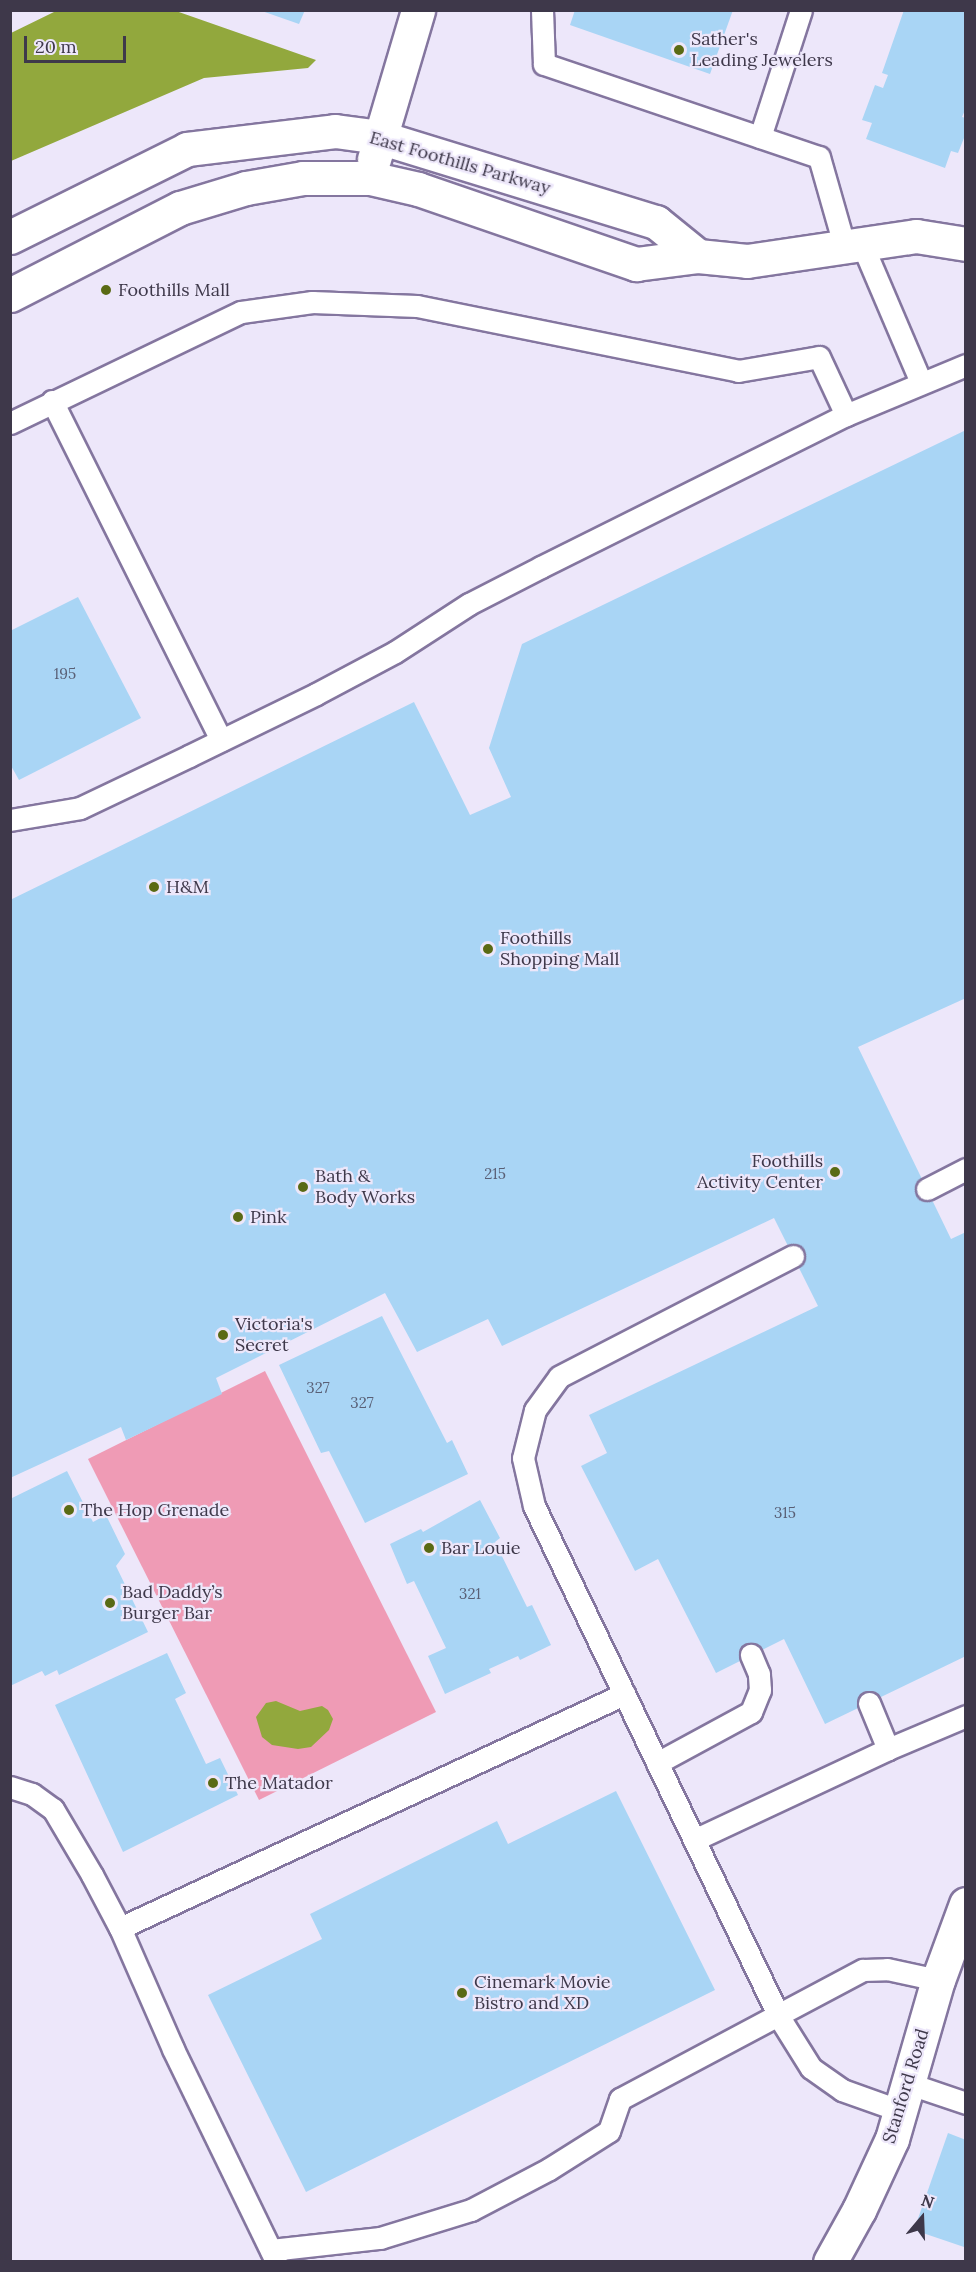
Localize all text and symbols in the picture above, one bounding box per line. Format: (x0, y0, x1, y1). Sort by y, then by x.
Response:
scale bar (27, 24, 129, 62)
place label: Sather's Leading Jewelers (691, 29, 833, 72)
text: 20 m (35, 35, 77, 58)
marker: Sather's Leading Jewelers (672, 43, 686, 57)
street label: East Foothills Parkway (367, 127, 553, 199)
place label: Foothills Mall (118, 279, 230, 301)
marker: Foothills Mall (99, 283, 113, 297)
house number: 195 (54, 665, 76, 683)
place label: H&M (166, 876, 209, 898)
marker: H&M (147, 880, 161, 894)
place label: Foothills Shopping Mall (500, 928, 619, 970)
marker: Foothills Shopping Mall (481, 942, 495, 956)
place label: Foothills Activity Center (697, 1151, 823, 1194)
house number: 215 (484, 1165, 506, 1183)
marker: Foothills Activity Center (828, 1165, 842, 1179)
place label: Bath & Body Works (315, 1166, 415, 1208)
marker: Bath & Body Works (296, 1180, 310, 1194)
place label: Pink (250, 1206, 287, 1228)
marker: Pink (231, 1210, 245, 1224)
place label: Victoria's Secret (235, 1314, 313, 1356)
marker: Victoria's Secret (216, 1328, 230, 1342)
house number: 327 (306, 1379, 330, 1397)
house number: 327 (350, 1394, 374, 1412)
place label: The Hop Grenade (81, 1499, 229, 1521)
marker: The Hop Grenade (62, 1503, 76, 1517)
house number: 315 (774, 1504, 796, 1522)
place label: Bar Louie (441, 1537, 521, 1559)
marker: Bar Louie (422, 1541, 436, 1555)
place label: Bad Daddy’s Burger Bar (122, 1582, 223, 1624)
house number: 321 (459, 1585, 481, 1603)
marker: Bad Daddy’s Burger Bar (103, 1596, 117, 1610)
place label: The Matador (225, 1772, 333, 1794)
marker: The Matador (206, 1776, 220, 1790)
place label: Cinemark Movie Bistro and XD (474, 1972, 611, 2014)
marker: Cinemark Movie Bistro and XD (455, 1986, 469, 2000)
street label: Stanford Road (878, 2026, 934, 2146)
north arrow (892, 2188, 952, 2248)
text: N (919, 2190, 937, 2212)

